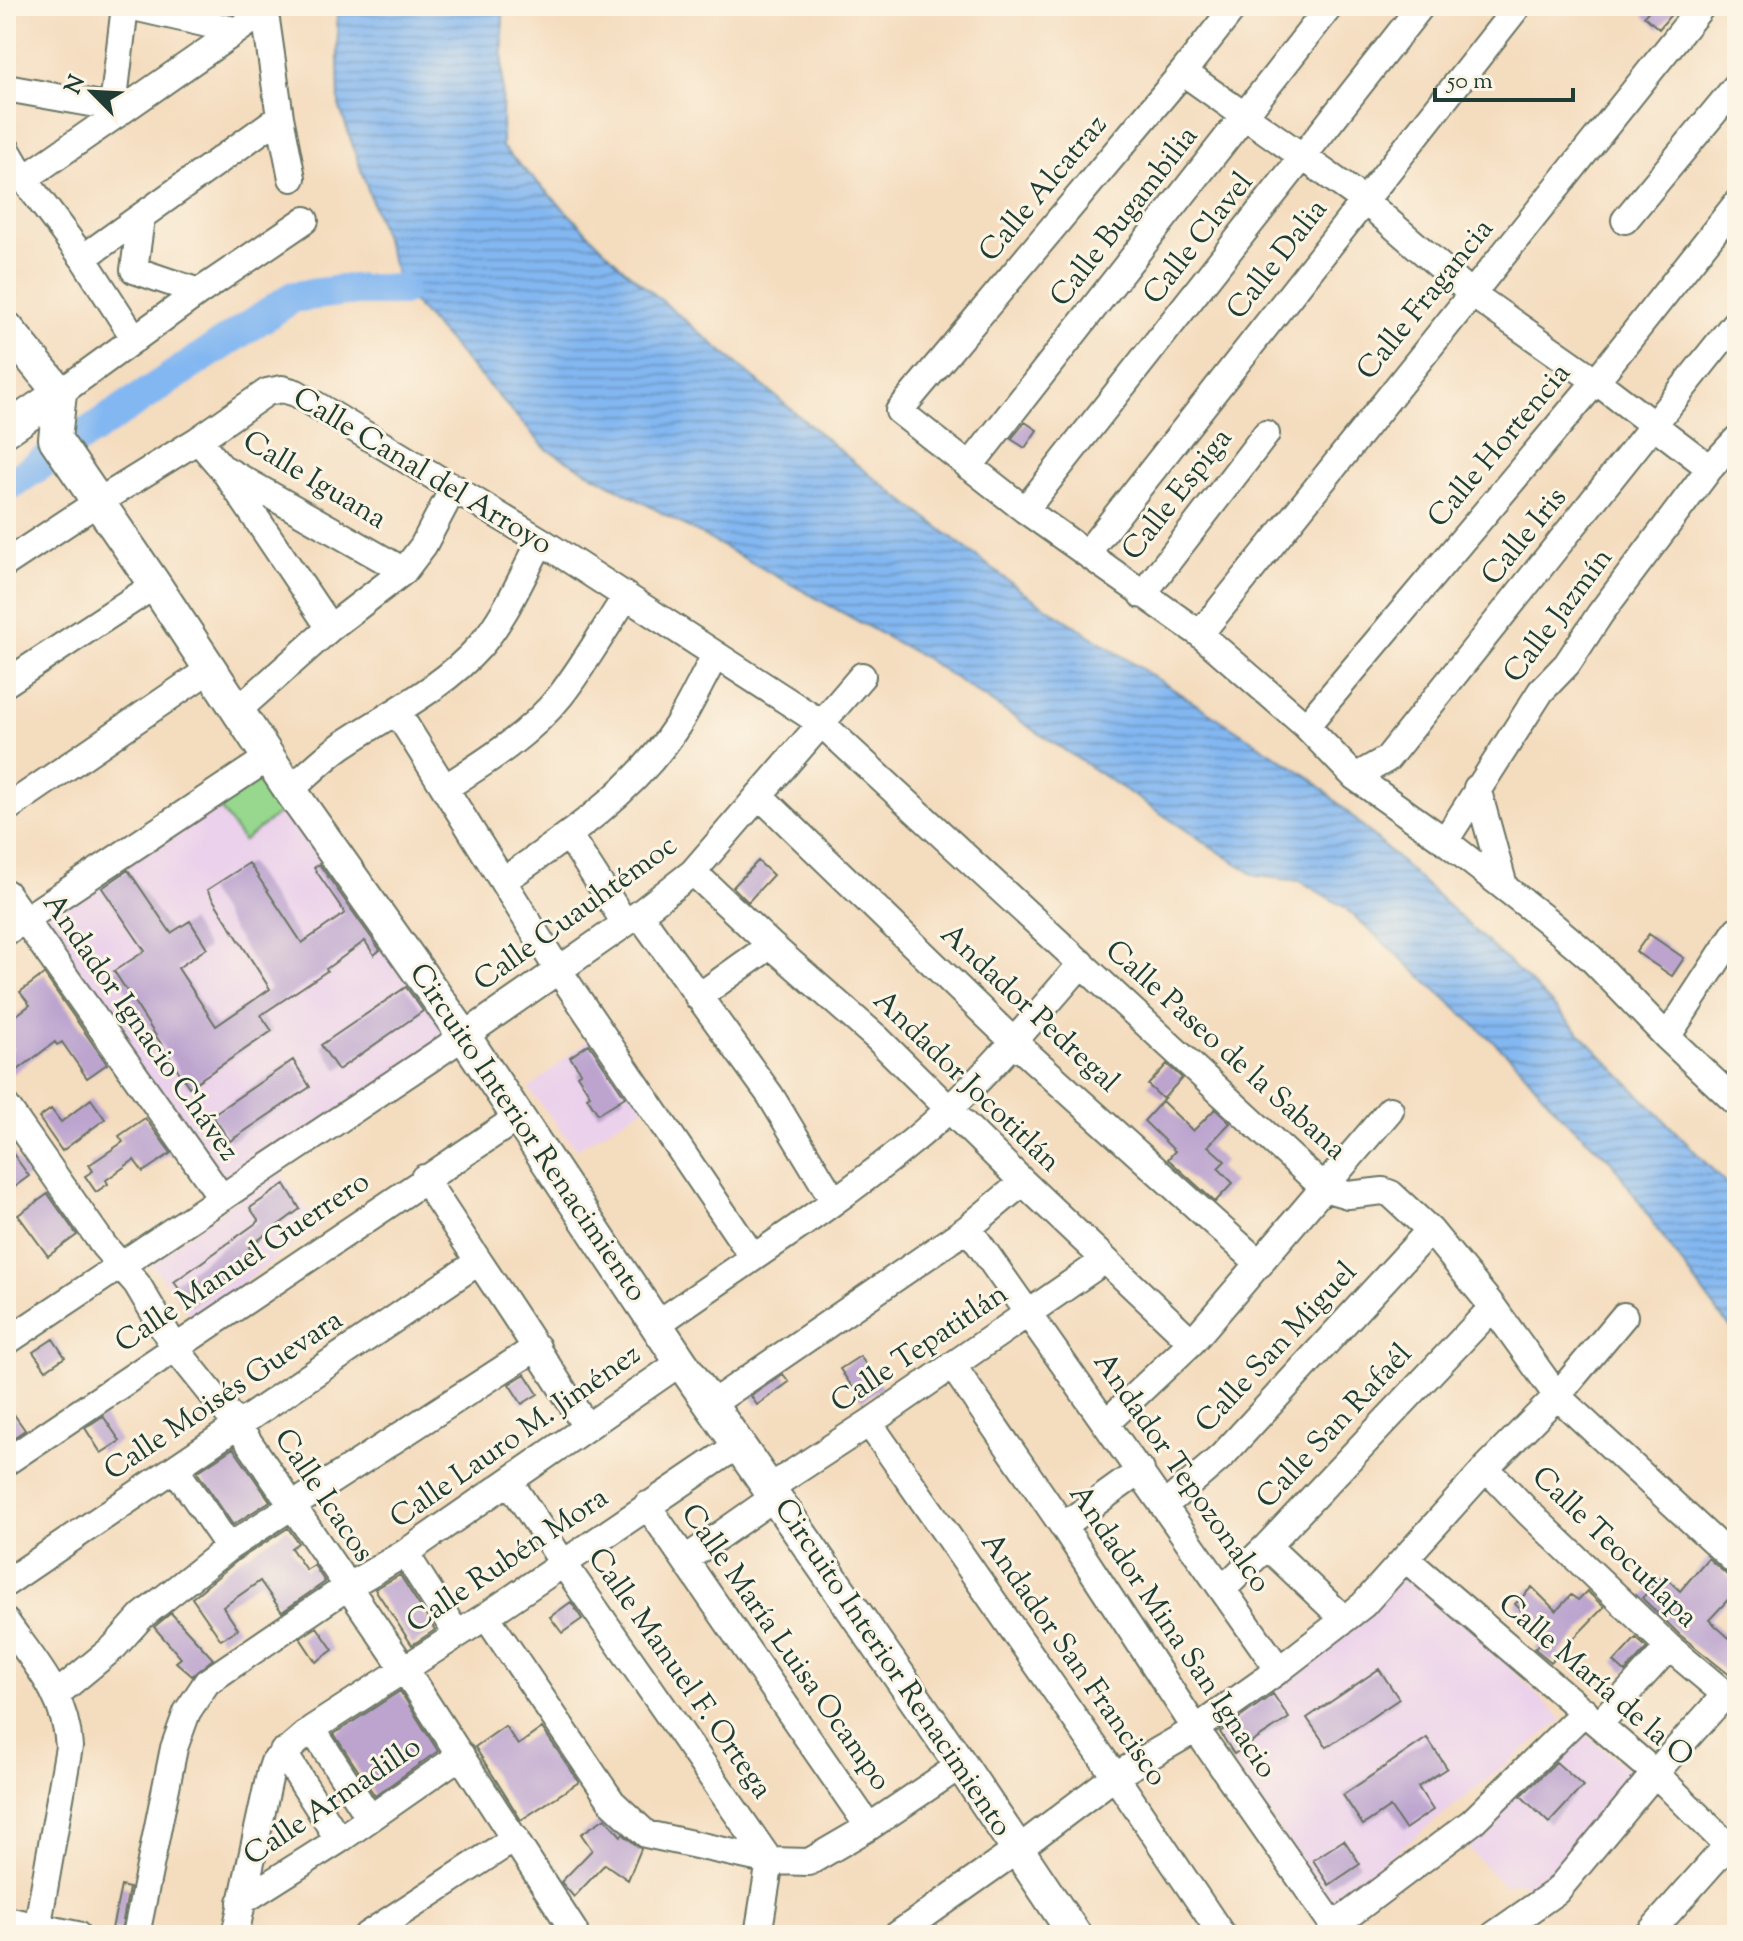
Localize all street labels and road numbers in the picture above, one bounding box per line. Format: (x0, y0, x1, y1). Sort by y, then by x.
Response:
street label: Calle Alcatraz (969, 106, 1119, 272)
street label: Calle Bugambilia (1041, 117, 1210, 317)
street label: Calle Clavel (1134, 164, 1264, 314)
street label: Calle Dalia (1217, 190, 1339, 329)
street label: Calle Fragancia (1347, 210, 1505, 390)
street label: Calle Hortencia (1418, 354, 1582, 538)
street label: Calle Canal del Arroyo (284, 377, 560, 567)
street label: Calle Espiga (1112, 419, 1244, 570)
street label: Calle Iguana (234, 421, 394, 541)
street label: Calle Iris (1472, 478, 1578, 596)
street label: Calle Jazmín (1494, 539, 1624, 693)
street label: Calle Cuauhtémoc (465, 825, 687, 1003)
street label: Andador Ignacio Chávez (31, 885, 249, 1171)
street label: Andador Pedregal (930, 914, 1128, 1104)
street label: Calle Paseo de la Sabana (1095, 931, 1355, 1172)
street label: Circuito Interior Renacimiento (397, 955, 657, 1311)
street label: Andador Jocotitlán (862, 981, 1070, 1183)
street label: Calle Manuel Guerrero (107, 1162, 379, 1364)
street label: Calle San Miguel (1186, 1253, 1368, 1443)
street label: Calle Tepatitlán (823, 1274, 1017, 1424)
street label: Calle Moisés Guevara (96, 1300, 352, 1492)
street label: Calle Lauro M. Jiménez (382, 1334, 650, 1540)
street label: Calle San Rafaél (1247, 1335, 1423, 1519)
street label: Andador Tepozonalco (1082, 1344, 1280, 1602)
street label: Calle Icacos (262, 1421, 384, 1571)
street label: Calle Teocutlapa (1521, 1457, 1707, 1639)
street label: Andador Mina San Ignacio (1057, 1476, 1287, 1788)
street label: Calle Rubén Mora (398, 1477, 618, 1645)
street label: Circuito Interior Renacimiento (762, 1490, 1022, 1846)
street label: Calle María Luisa Ocampo (669, 1496, 901, 1800)
street label: Andador San Francisco (969, 1524, 1177, 1796)
street label: Calle Manuel F. Ortega (576, 1540, 782, 1809)
street label: Calle María de la O (1488, 1584, 1702, 1778)
street label: Calle Armadillo (236, 1727, 430, 1877)

